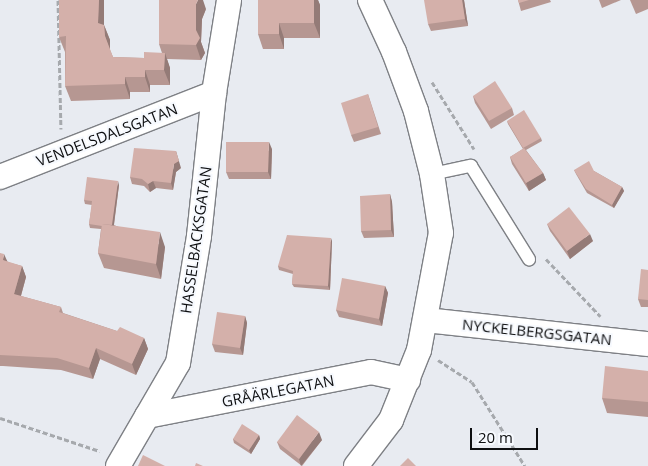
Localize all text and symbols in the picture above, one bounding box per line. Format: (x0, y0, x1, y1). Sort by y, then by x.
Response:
street label: VENDELSDALSGATAN (34, 100, 180, 170)
street label: HASSELBACKSGATAN (177, 165, 215, 315)
street label: NYCKELBERGSGATAN (461, 315, 613, 349)
street label: GRÅÄRLEGATAN (220, 371, 336, 411)
scale bar (473, 418, 540, 450)
text: 20 m (478, 427, 513, 447)

